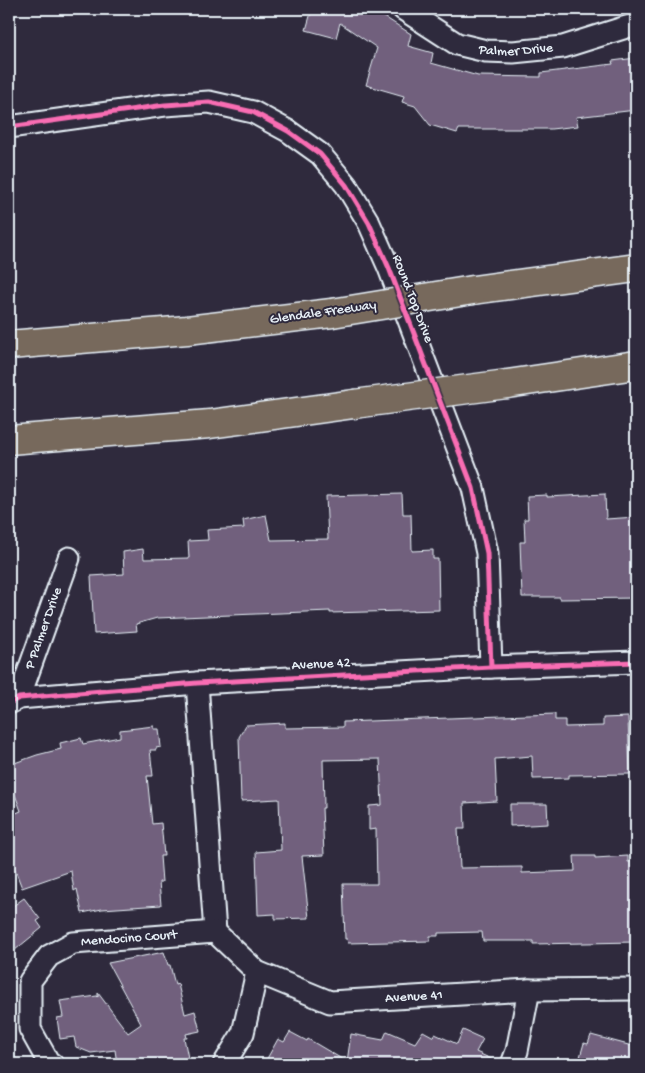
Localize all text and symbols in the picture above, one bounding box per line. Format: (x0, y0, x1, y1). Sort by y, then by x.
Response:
street label: Palmer Drive (476, 39, 555, 61)
street label: Round Top Drive (387, 253, 437, 346)
street label: Glendale Freeway (269, 297, 378, 329)
street label: P Palmer Drive (21, 584, 67, 672)
street label: Avenue 42 (291, 655, 351, 675)
street label: Mendocino Court (80, 926, 179, 951)
street label: Avenue 41 (385, 987, 443, 1007)

